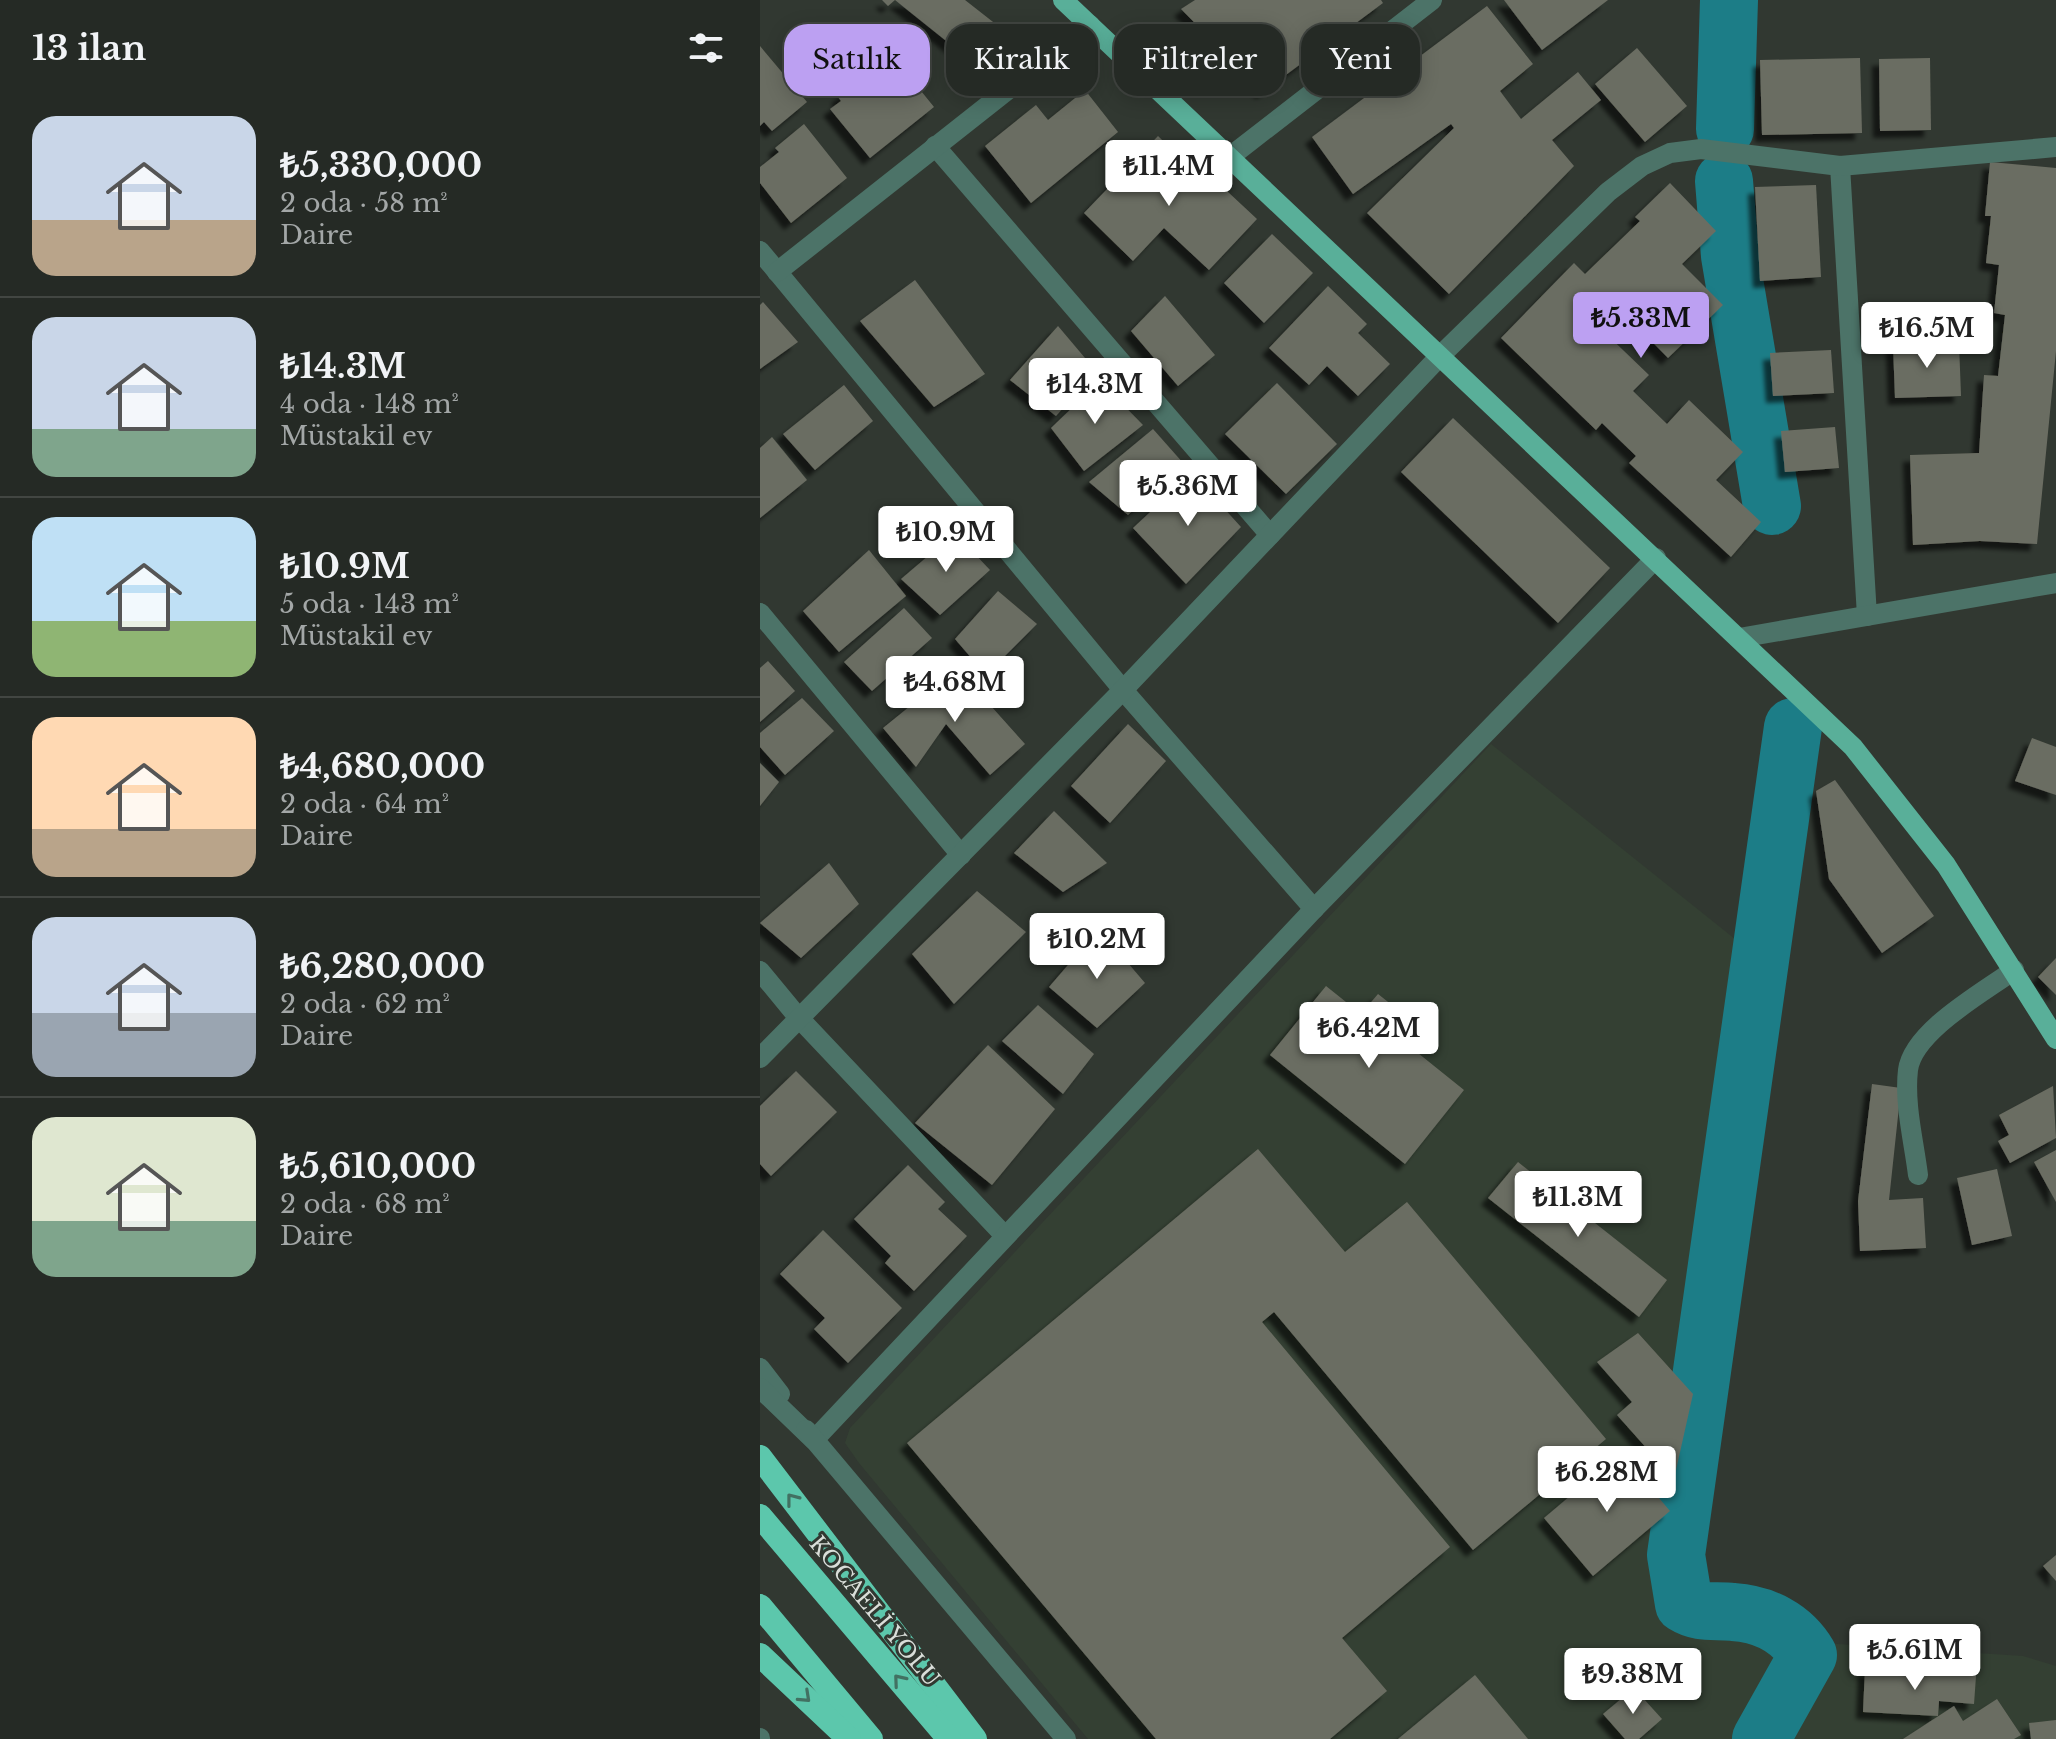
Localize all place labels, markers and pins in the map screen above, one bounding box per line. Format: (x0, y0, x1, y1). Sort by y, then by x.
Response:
pin: ₺11.4M (1104, 140, 1234, 208)
pin: ₺5.33M (1576, 292, 1706, 360)
pin: ₺16.5M (1862, 302, 1992, 370)
pin: ₺14.3M (1030, 358, 1160, 426)
pin: ₺5.36M (1123, 460, 1253, 528)
pin: ₺10.9M (881, 506, 1011, 574)
pin: ₺4.68M (890, 656, 1020, 724)
pin: ₺10.2M (1032, 913, 1162, 981)
pin: ₺6.42M (1304, 1002, 1434, 1070)
pin: ₺11.3M (1513, 1171, 1643, 1239)
pin: ₺6.28M (1542, 1446, 1672, 1514)
pin: ₺5.61M (1850, 1624, 1980, 1692)
pin: ₺9.38M (1568, 1648, 1698, 1716)

